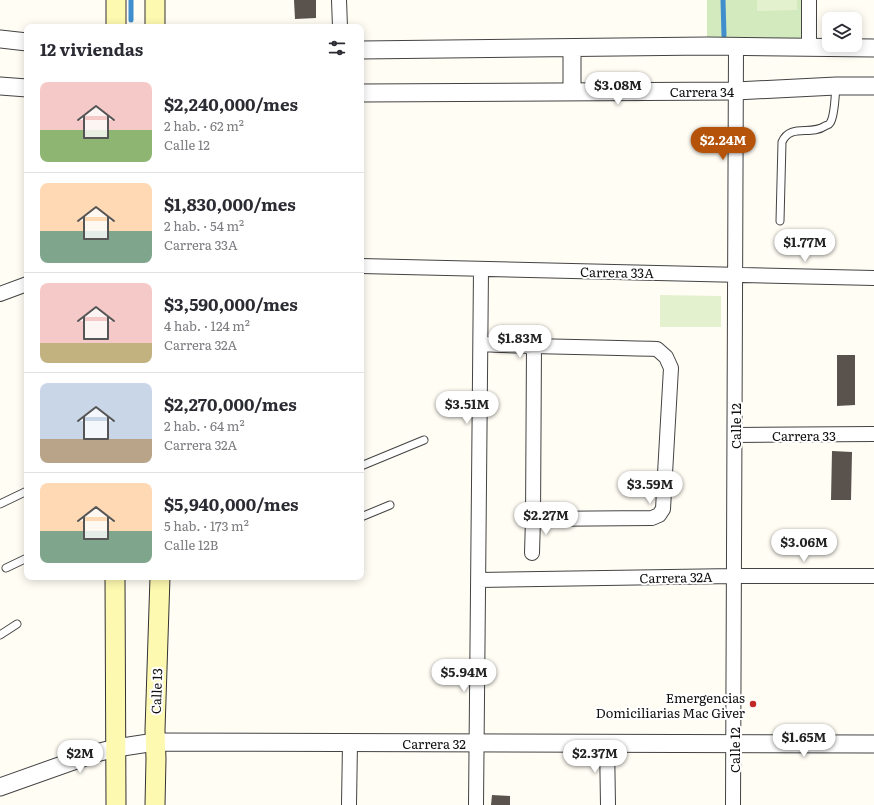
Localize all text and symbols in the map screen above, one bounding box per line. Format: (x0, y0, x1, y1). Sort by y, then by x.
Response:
map controls (822, 12, 862, 52)
button: layers (822, 12, 862, 52)
text: 12 viviendas (40, 36, 143, 61)
icon: filters (326, 37, 348, 59)
pin: $3.08M (585, 72, 651, 106)
text: $3.08M (594, 75, 642, 94)
street label: Carrera 34 (670, 82, 734, 101)
text: $2,240,000/mes (164, 91, 298, 116)
icon: home (72, 98, 120, 146)
text: 2 hab. · 62 m² (164, 116, 244, 135)
pin: $2.24M (690, 127, 756, 161)
text: $2.24M (700, 130, 746, 149)
text: Calle 12 (164, 135, 210, 154)
text: $1,830,000/mes (164, 191, 296, 216)
icon: home (72, 199, 120, 247)
text: 2 hab. · 54 m² (164, 216, 244, 235)
pin: $1.77M (772, 229, 838, 263)
text: $1.77M (783, 232, 827, 251)
text: Carrera 33A (164, 235, 238, 254)
street label: Carrera 33A (580, 262, 654, 282)
text: $3,590,000/mes (164, 291, 298, 316)
icon: home (72, 299, 120, 347)
text: 4 hab. · 124 m² (164, 316, 250, 335)
pin: $1.83M (487, 325, 553, 359)
text: $1.83M (497, 328, 543, 347)
text: Carrera 32A (164, 335, 237, 354)
text: $2,270,000/mes (164, 391, 297, 416)
pin: $3.51M (434, 391, 500, 425)
text: $3.51M (445, 394, 489, 413)
icon: home (72, 399, 120, 447)
street label: Calle 12 (726, 403, 745, 449)
text: 2 hab. · 64 m² (164, 416, 245, 435)
street label: Carrera 33 (772, 426, 836, 445)
text: Carrera 32A (164, 435, 237, 454)
pin: $3.59M (617, 471, 683, 505)
text: $3.59M (627, 474, 673, 493)
text: $5,940,000/mes (164, 491, 299, 516)
icon: home (72, 499, 120, 547)
pin: $2.27M (513, 502, 579, 536)
text: $2.27M (523, 505, 569, 524)
text: 5 hab. · 173 m² (164, 516, 249, 535)
pin: $3.06M (771, 529, 837, 563)
text: $3.06M (780, 532, 828, 551)
text: Calle 12B (164, 535, 218, 554)
street label: Carrera 32A (639, 567, 713, 587)
pin: $5.94M (431, 659, 497, 693)
text: $5.94M (440, 662, 488, 681)
street label: Calle 13 (146, 668, 166, 714)
place label: Emergencias Domiciliarias Mac Giver (596, 688, 746, 722)
marker: Emergencias Domiciliarias Mac Giver (748, 699, 758, 709)
pin: $1.65M (771, 724, 837, 758)
street label: Calle 12 (725, 727, 744, 773)
text: $1.65M (782, 727, 826, 746)
street label: Carrera 32 (402, 734, 466, 753)
pin: $2M (61, 740, 99, 774)
pin: $2.37M (562, 740, 628, 774)
text: $2M (66, 743, 94, 762)
text: $2.37M (572, 743, 618, 762)

